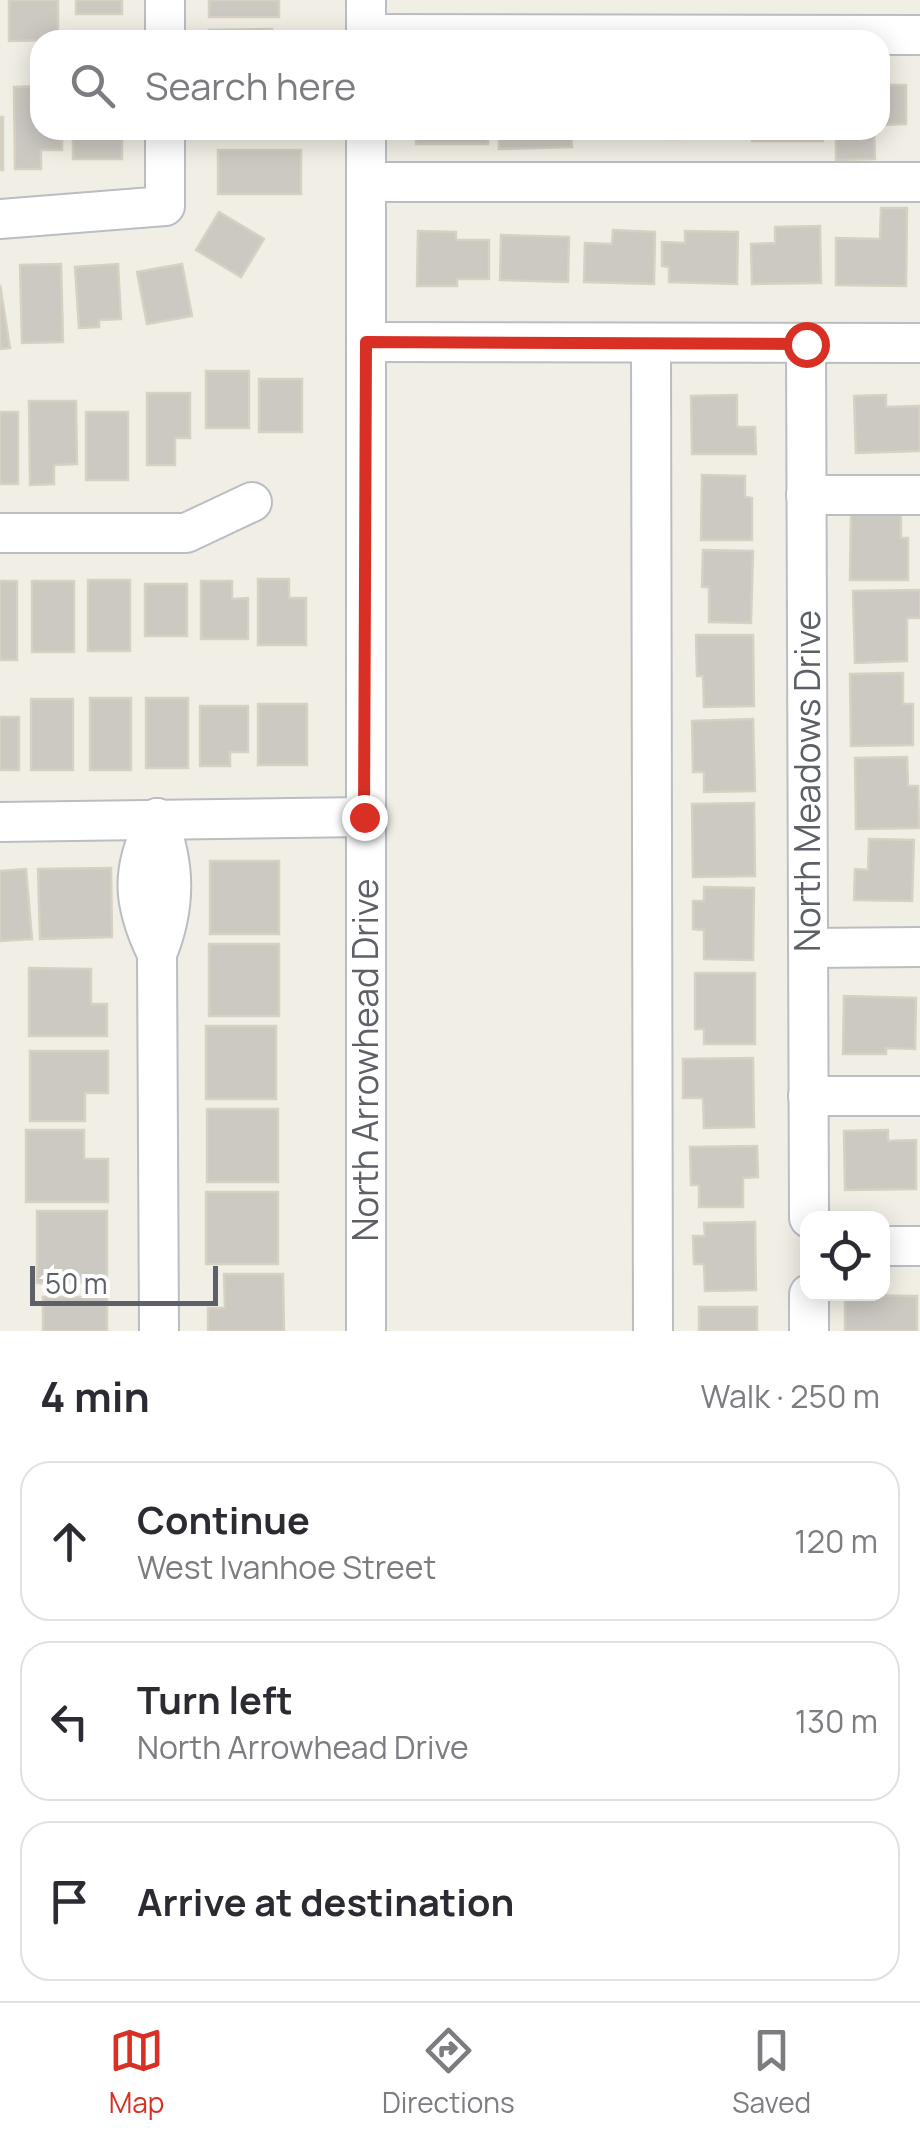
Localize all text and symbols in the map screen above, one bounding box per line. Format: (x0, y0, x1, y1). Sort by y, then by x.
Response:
search box (30, 30, 890, 140)
icon: search (65, 58, 120, 113)
text: Search here (145, 59, 356, 111)
route start (784, 322, 830, 368)
street label: North Meadows Drive (783, 610, 831, 952)
route end (342, 795, 388, 841)
street label: North Arrowhead Drive (341, 879, 389, 1241)
map controls (800, 1211, 890, 1301)
button: locate (800, 1211, 890, 1301)
scale bar (30, 1261, 218, 1306)
text: 50 m (45, 1264, 108, 1302)
text: 4 min (40, 1367, 150, 1425)
text: Walk · 250 m (701, 1374, 880, 1418)
text: Continue (137, 1493, 310, 1545)
icon: ahead (42, 1514, 97, 1569)
text: 120 m (794, 1519, 878, 1563)
text: West Ivanhoe Street (137, 1545, 436, 1589)
text: Turn left (137, 1673, 293, 1725)
icon: left (42, 1694, 97, 1749)
text: 130 m (795, 1699, 878, 1743)
text: North Arrowhead Drive (137, 1725, 469, 1769)
icon: arrive (42, 1874, 97, 1929)
text: Arrive at destination (137, 1875, 514, 1927)
tab: Map (109, 2023, 164, 2121)
tab: Directions (382, 2023, 515, 2121)
tab: Saved (732, 2023, 811, 2121)

